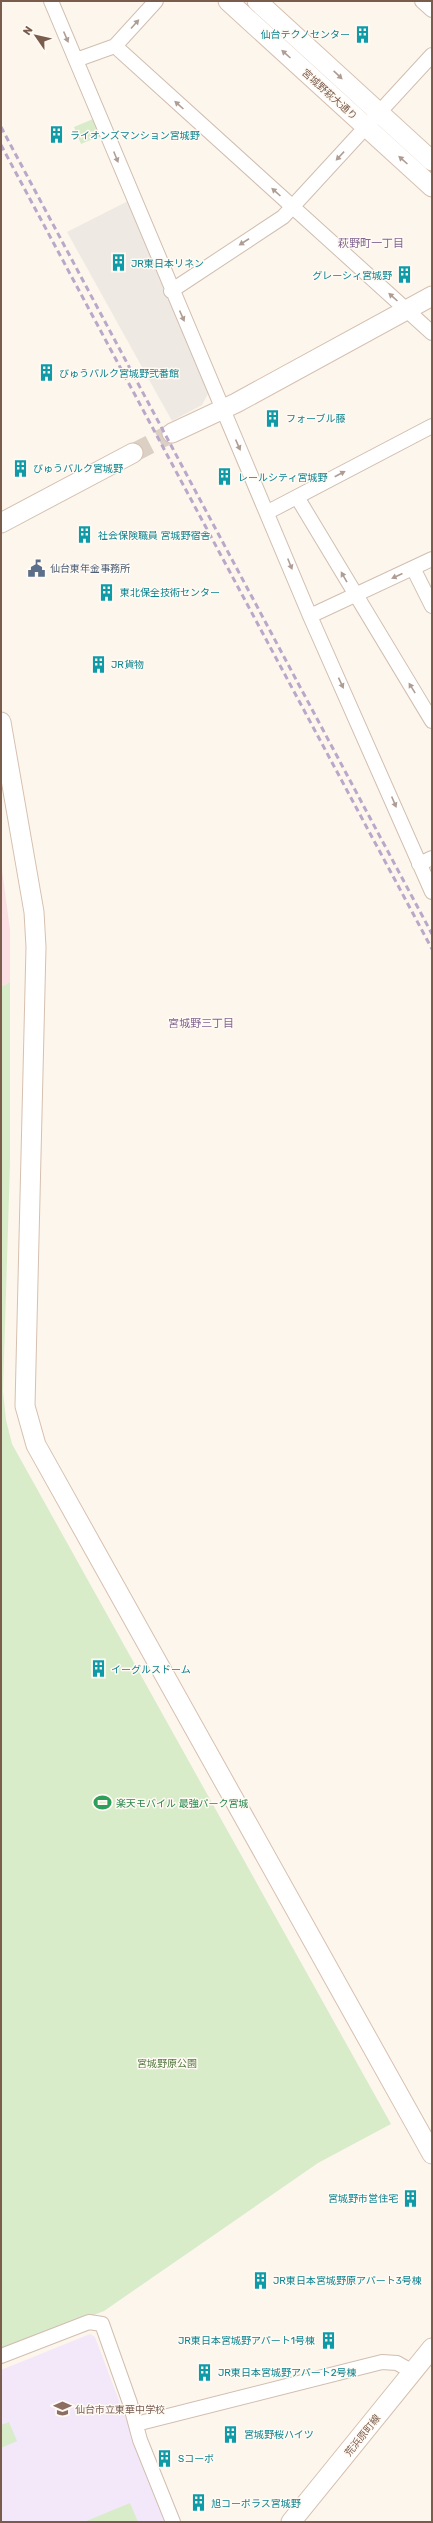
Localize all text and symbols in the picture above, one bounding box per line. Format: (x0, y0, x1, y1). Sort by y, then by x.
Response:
north arrow (16, 16, 56, 56)
one-way arrow (130, 19, 140, 29)
text: N (21, 24, 36, 38)
building icon: 仙台テクノセンター (353, 24, 373, 44)
place label: 仙台テクノセンター (261, 29, 350, 41)
one-way arrow (63, 31, 69, 42)
one-way arrow (281, 49, 291, 59)
street label: 宮城野萩大通り (299, 67, 359, 123)
one-way arrow (333, 70, 343, 79)
one-way arrow (174, 100, 184, 110)
building icon: ライオンズマンション宮城野 (47, 125, 67, 145)
place label: ライオンズマンション宮城野 (70, 130, 200, 142)
one-way arrow (113, 151, 119, 162)
one-way arrow (336, 151, 345, 161)
one-way arrow (398, 156, 408, 165)
one-way arrow (271, 187, 281, 196)
district label: 萩野町一丁目 (338, 237, 404, 250)
one-way arrow (239, 239, 250, 246)
building icon: JR東日本リネン (108, 253, 128, 273)
place label: JR東日本リネン (131, 258, 204, 270)
building icon: グレーシィ宮城野 (395, 265, 415, 285)
place label: グレーシィ宮城野 (312, 270, 392, 282)
one-way arrow (389, 293, 398, 302)
one-way arrow (179, 310, 185, 321)
building icon: びゅうパルク宮城野弐番館 (36, 363, 56, 383)
place label: びゅうパルク宮城野弐番館 (59, 368, 179, 380)
building icon: フォーブル藤 (263, 408, 283, 428)
place label: フォーブル藤 (286, 413, 345, 425)
one-way arrow (236, 439, 242, 451)
building icon: びゅうパルク宮城野 (10, 458, 30, 478)
place label: びゅうパルク宮城野 (33, 463, 123, 475)
building icon: レールシティ宮城野 (215, 467, 235, 487)
one-way arrow (334, 471, 346, 478)
place label: レールシティ宮城野 (238, 472, 327, 484)
building icon: 社会保険職員 宮城野宿舎 (75, 525, 95, 545)
place label: 社会保険職員 宮城野宿舎 (98, 530, 210, 542)
public building icon: 仙台東年金事務所 (27, 558, 47, 578)
one-way arrow (287, 559, 293, 571)
place label: 仙台東年金事務所 (50, 563, 130, 575)
one-way arrow (340, 572, 348, 582)
one-way arrow (391, 573, 402, 579)
building icon: 東北保全技術センター (97, 582, 117, 602)
place label: 東北保全技術センター (120, 587, 220, 599)
building icon: JR貨物 (88, 654, 108, 674)
place label: JR貨物 (111, 659, 144, 671)
one-way arrow (338, 678, 344, 689)
one-way arrow (408, 682, 415, 694)
one-way arrow (391, 797, 397, 808)
district label: 宮城野三丁目 (168, 1017, 234, 1030)
building icon: イーグルスドーム (88, 1659, 108, 1679)
place label: イーグルスドーム (111, 1664, 191, 1676)
sports icon: 楽天モバイル 最強パーク宮城 (93, 1793, 113, 1813)
place label: 楽天モバイル 最強パーク宮城 (116, 1798, 248, 1810)
park label: 宮城野原公園 (137, 2058, 197, 2070)
building icon: 宮城野市営住宅 (401, 2188, 421, 2208)
place label: 宮城野市営住宅 (328, 2193, 398, 2205)
building icon: JR東日本宮城野原アパート3号棟 (250, 2270, 270, 2290)
place label: JR東日本宮城野原アパート3号棟 (273, 2275, 422, 2287)
building icon: JR東日本宮城野アパート1号棟 (318, 2330, 338, 2350)
place label: JR東日本宮城野アパート1号棟 (178, 2335, 315, 2347)
building icon: JR東日本宮城野アパート2号棟 (195, 2362, 215, 2382)
place label: JR東日本宮城野アパート2号棟 (218, 2367, 357, 2379)
school or university icon: 仙台市立東華中学校 (52, 2399, 72, 2419)
place label: 仙台市立東華中学校 (75, 2404, 165, 2416)
street label: 荒浜原町線 (342, 2412, 383, 2459)
building icon: 宮城野桜ハイツ (221, 2424, 241, 2444)
place label: 宮城野桜ハイツ (244, 2429, 314, 2441)
building icon: Sコーポ (155, 2448, 175, 2468)
place label: Sコーポ (178, 2453, 214, 2465)
building icon: 旭コーポラス宮城野 (188, 2493, 208, 2513)
place label: 旭コーポラス宮城野 (211, 2498, 301, 2510)

